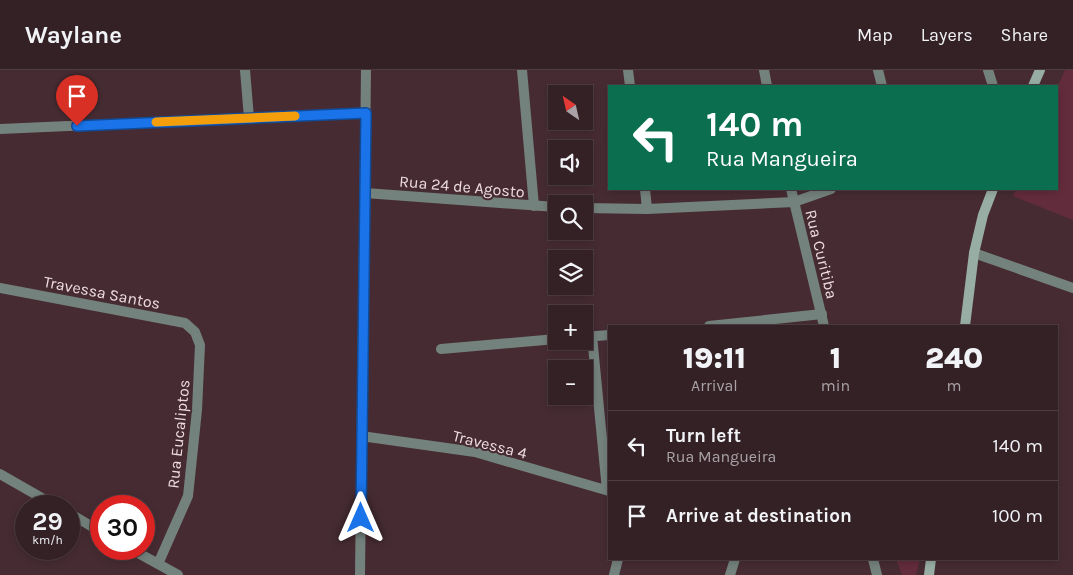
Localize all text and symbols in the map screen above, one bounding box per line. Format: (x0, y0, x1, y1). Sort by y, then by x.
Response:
text: Waylane (25, 21, 122, 49)
text: Map (857, 24, 893, 46)
text: Layers (921, 24, 973, 46)
text: Share (1001, 24, 1048, 46)
pin (56, 75, 98, 126)
icon: arrive (63, 82, 91, 110)
north arrow (548, 85, 592, 130)
map controls (548, 85, 593, 405)
text: 140 m (706, 104, 804, 145)
icon: left (623, 105, 688, 170)
button: sound (548, 140, 593, 185)
text: Rua Mangueira (706, 146, 858, 172)
street label: Rua 24 de Agosto (398, 172, 525, 201)
button: search (548, 195, 593, 240)
street label: Rua Curitiba (801, 208, 842, 301)
button: layers (548, 250, 593, 295)
street label: Travessa Santos (42, 272, 162, 313)
button: + (548, 305, 593, 350)
text: 19:11 (683, 340, 746, 376)
text: 1 (830, 340, 841, 376)
text: 240 (925, 340, 983, 376)
button: − (548, 360, 593, 405)
text: Arrival (691, 376, 738, 395)
text: min (821, 376, 850, 395)
text: m (947, 376, 962, 395)
street label: Rua Eucaliptos (163, 379, 194, 490)
text: Turn left (666, 425, 741, 447)
street label: Travessa 4 (451, 426, 529, 463)
icon: left (623, 432, 651, 460)
text: 140 m (993, 435, 1043, 457)
text: Rua Mangueira (666, 447, 776, 466)
position arrow (334, 491, 386, 543)
speed limit sign: 30 (90, 495, 155, 560)
icon: arrive (623, 502, 651, 530)
text: Arrive at destination (666, 505, 852, 527)
text: 100 m (992, 505, 1043, 527)
text: 29 (32, 507, 63, 536)
text: km/h (32, 533, 63, 547)

